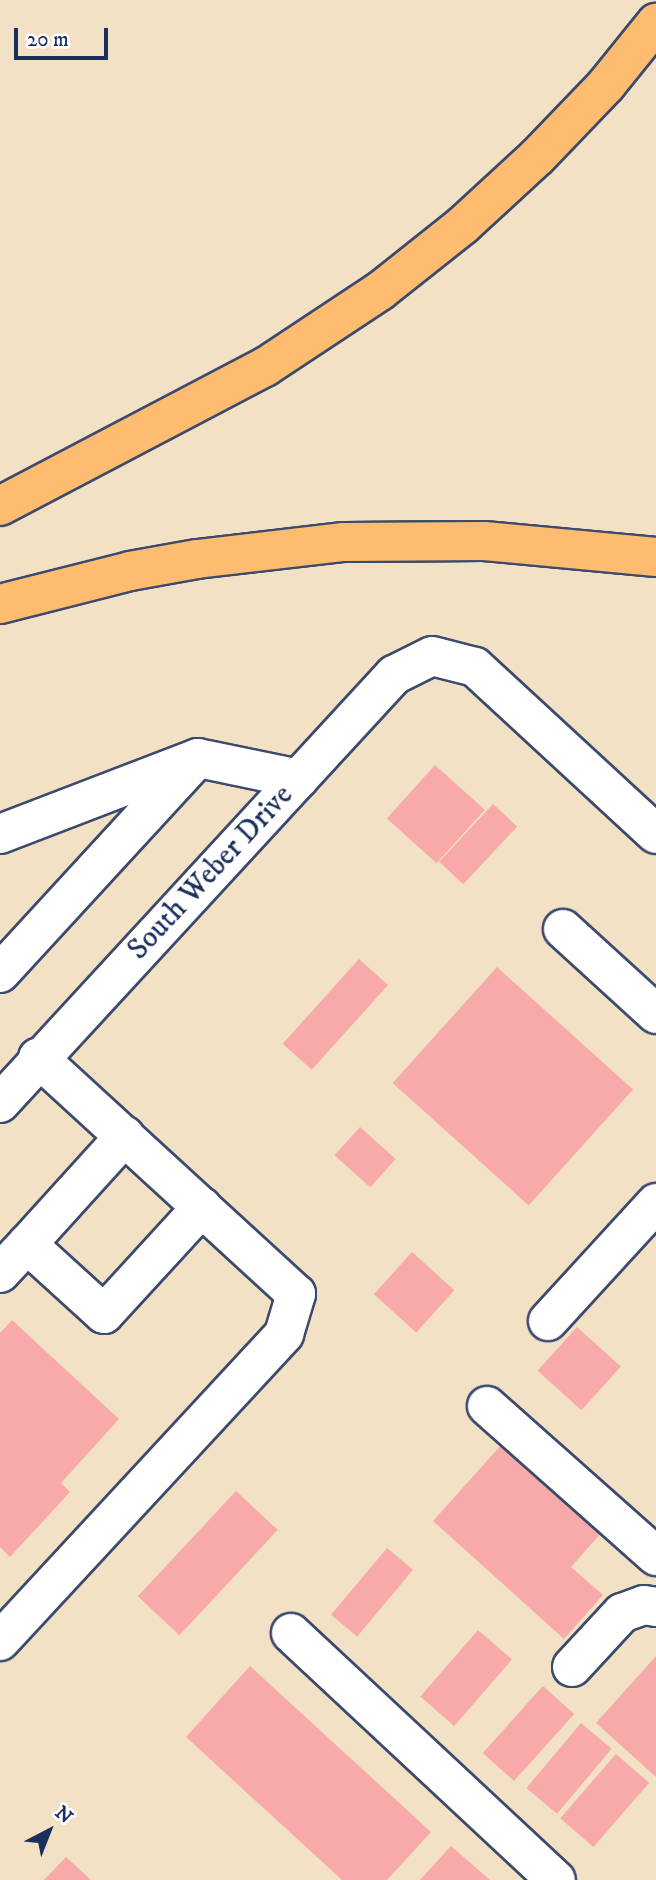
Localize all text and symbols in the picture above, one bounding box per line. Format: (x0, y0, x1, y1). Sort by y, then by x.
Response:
scale bar (18, 14, 112, 58)
text: 20 m (27, 27, 69, 53)
street label: South Weber Drive (121, 778, 301, 968)
north arrow (14, 1796, 84, 1866)
text: N (50, 1801, 77, 1829)

